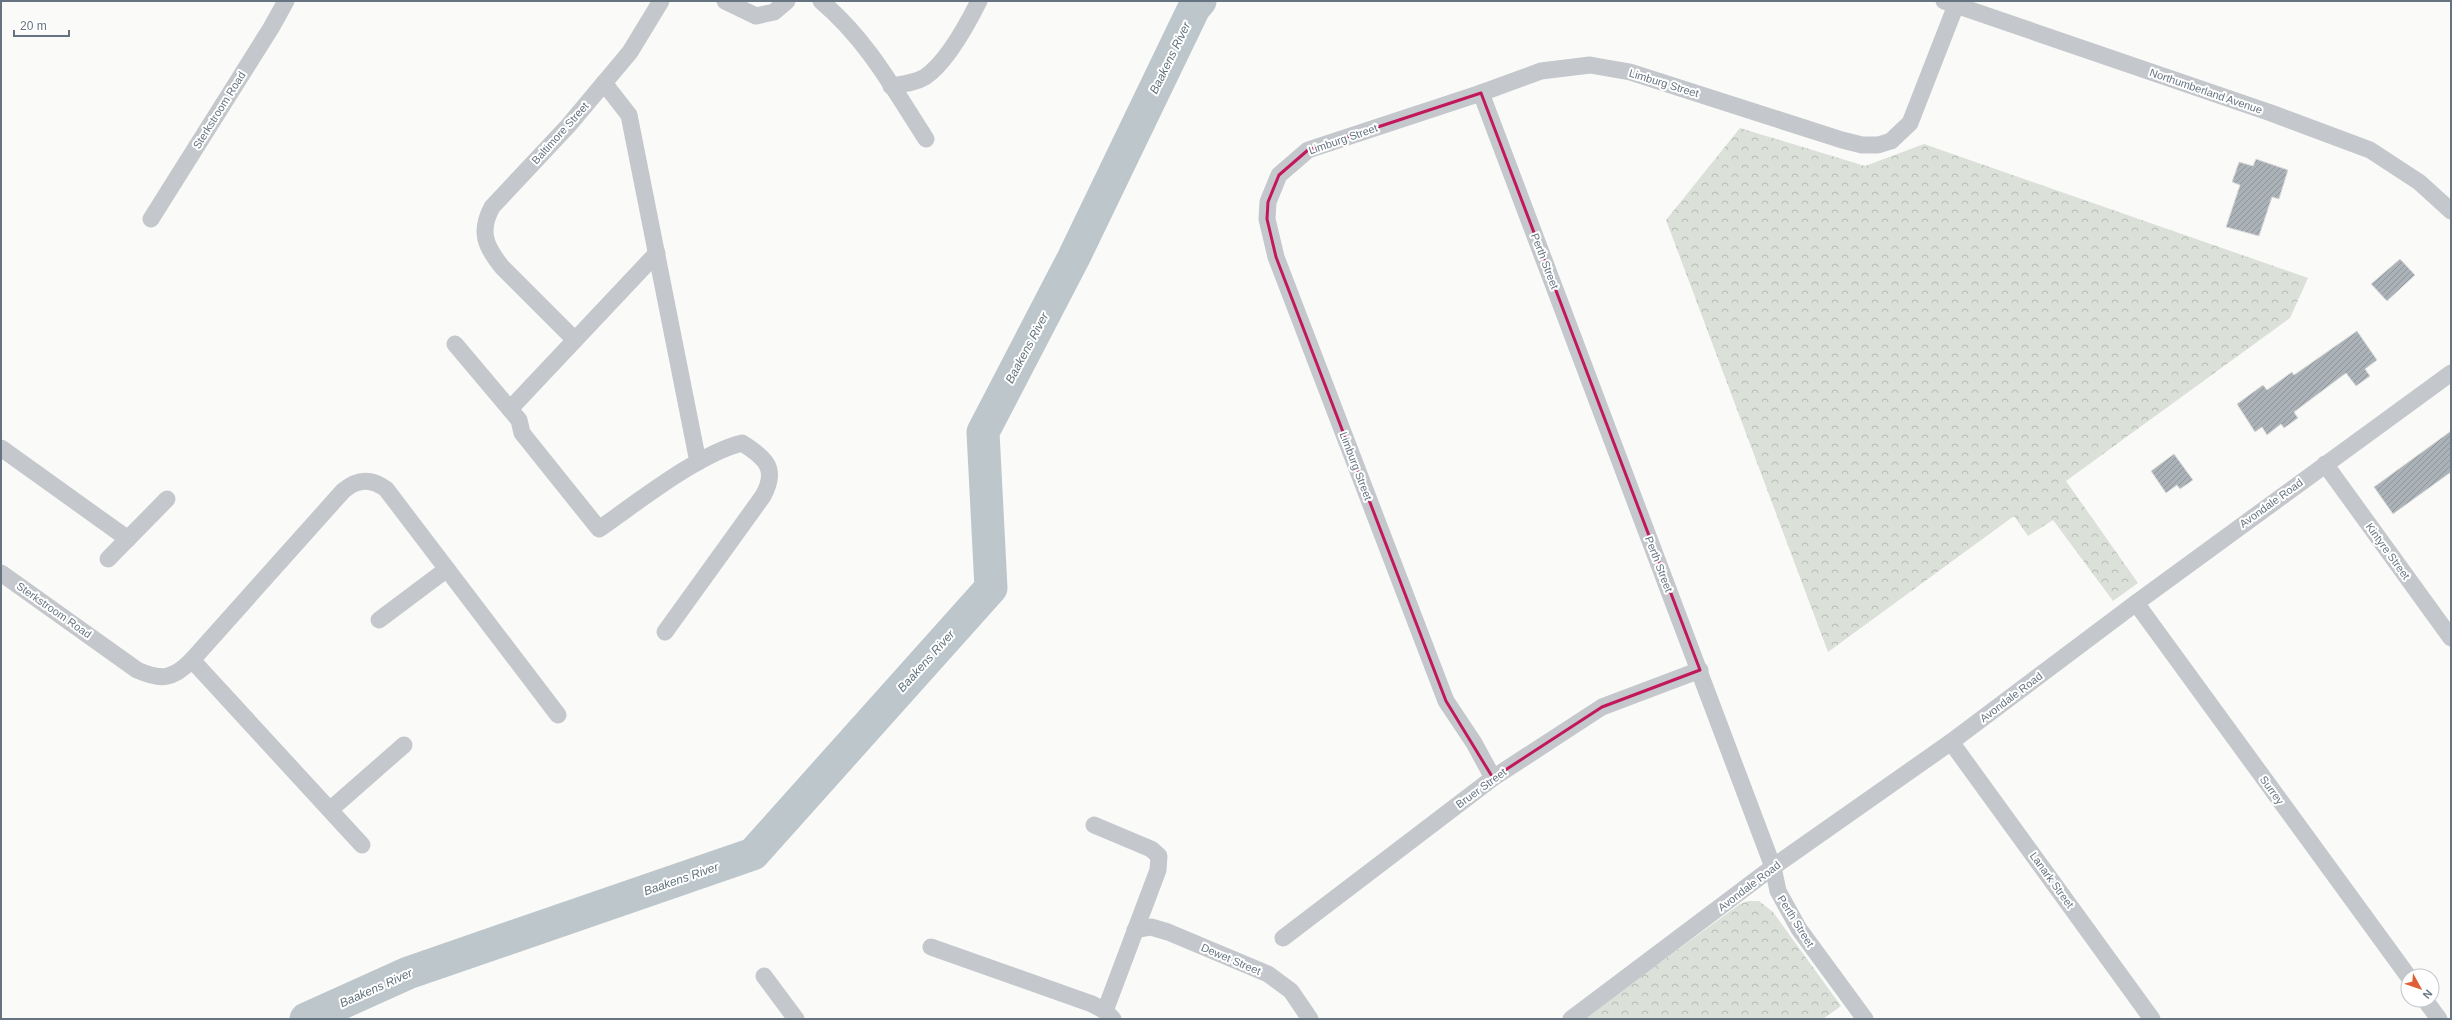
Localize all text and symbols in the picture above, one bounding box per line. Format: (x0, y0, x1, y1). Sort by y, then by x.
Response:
scale bar (14, 12, 69, 38)
text: 20 m (20, 19, 47, 33)
water label: Baakens River (1147, 19, 1194, 96)
street label: Northumberland Avenue (2148, 66, 2264, 116)
street label: Limburg Street (1628, 67, 1700, 99)
street label: Sterkstroom Road (190, 69, 248, 151)
street label: Baltimore Street (529, 100, 591, 166)
street label: Limburg Street (1307, 122, 1379, 156)
street label: Perth Street (1529, 231, 1561, 291)
water label: Baakens River (1002, 309, 1052, 386)
street label: Limburg Street (1337, 430, 1375, 502)
street label: Avondale Road (2237, 476, 2305, 530)
street label: Kintyre Street (2364, 521, 2412, 581)
street label: Perth Street (1643, 534, 1675, 594)
street label: Sterkstroom Road (14, 580, 94, 640)
water label: Baakens River (895, 627, 958, 695)
street label: Avondale Road (1977, 670, 2045, 724)
street label: Bruer Street (1453, 766, 1509, 810)
street label: Surrey (2258, 773, 2287, 807)
street label: Lanark Street (2028, 850, 2076, 910)
water label: Baakens River (642, 859, 721, 898)
street label: Avondale Road (1715, 859, 1783, 913)
street label: Perth Street (1775, 893, 1817, 949)
street label: Dewet Street (1199, 941, 1263, 977)
water label: Baakens River (338, 965, 415, 1010)
north arrow (2400, 968, 2440, 1008)
text: N (2420, 988, 2435, 1001)

